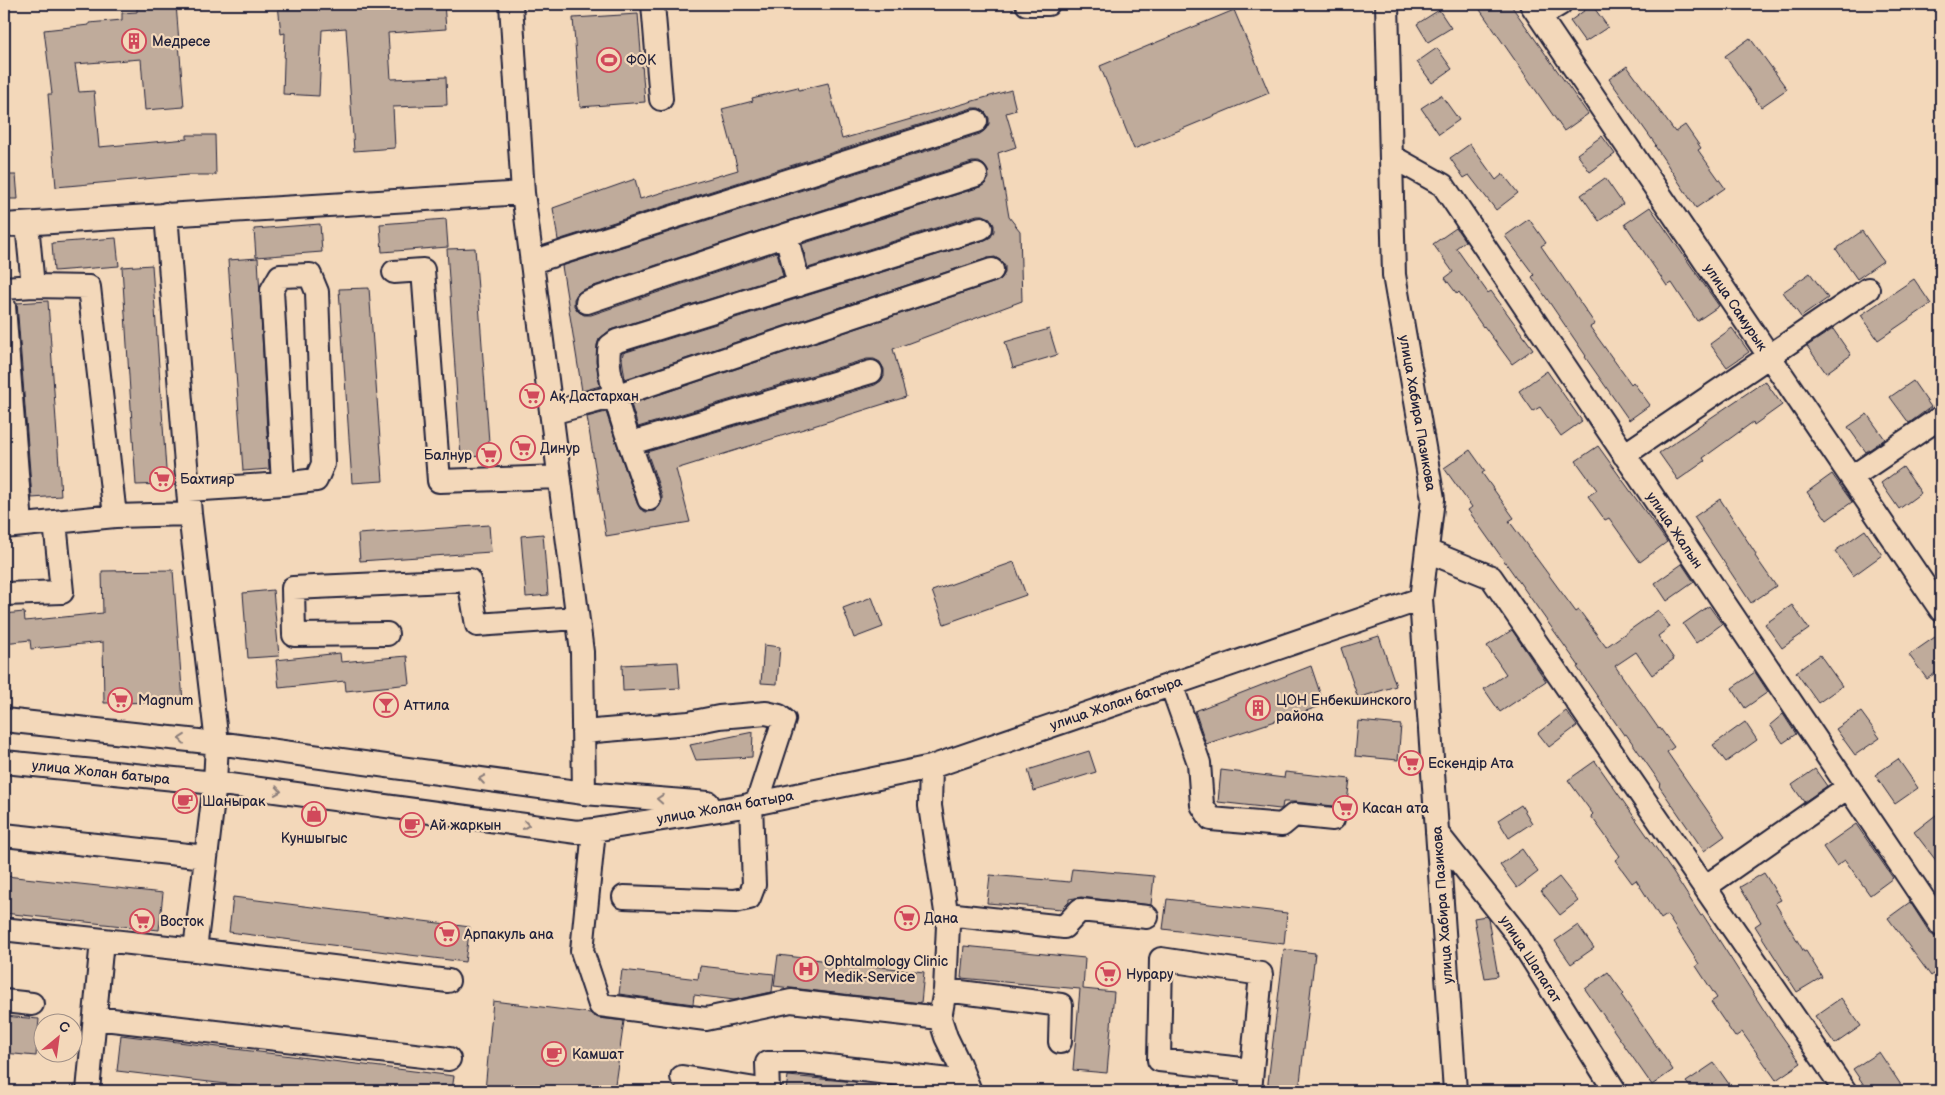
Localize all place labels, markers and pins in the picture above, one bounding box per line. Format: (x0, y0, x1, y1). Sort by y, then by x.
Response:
building icon: Медресе (121, 28, 147, 54)
place label: Медресе (152, 33, 211, 50)
sports icon: ФОК (596, 47, 622, 73)
place label: ФОК (626, 52, 657, 69)
supermarket icon: Ақ Дастархан (519, 383, 545, 409)
place label: Ақ Дастархан (549, 388, 639, 405)
supermarket icon: Динур (510, 435, 536, 461)
place label: Динур (540, 440, 580, 457)
supermarket icon: Балнур (476, 442, 502, 468)
place label: Балнур (424, 447, 472, 464)
supermarket icon: Бахтияр (149, 466, 175, 492)
place label: Бахтияр (180, 471, 234, 488)
supermarket icon: Magnum (107, 687, 133, 713)
place label: Magnum (138, 692, 193, 709)
bar icon: Аттила (373, 692, 399, 718)
place label: ЦОН Енбекшинского района (1276, 692, 1411, 725)
building icon: ЦОН Енбекшинского района (1245, 695, 1271, 721)
place label: Аттила (403, 697, 450, 714)
supermarket icon: Ескендір Ата (1398, 750, 1424, 776)
place label: Ескендір Ата (1428, 755, 1515, 772)
cafe icon: Шанырак (172, 788, 198, 814)
place label: Шанырак (202, 793, 266, 810)
supermarket icon: Касан ата (1332, 795, 1358, 821)
place label: Касан ата (1362, 800, 1430, 817)
shop icon: Куншыгыс (301, 801, 327, 827)
cafe icon: Ай жаркын (399, 812, 425, 838)
place label: Ай жаркын (429, 817, 501, 834)
place label: Куншыгыс (281, 830, 347, 847)
supermarket icon: Дана (894, 905, 920, 931)
supermarket icon: Восток (129, 908, 155, 934)
place label: Дана (924, 910, 959, 927)
place label: Восток (160, 913, 205, 930)
supermarket icon: Арпакуль ана (434, 921, 460, 947)
place label: Арпакуль ана (463, 926, 555, 943)
place label: Ophtalmology Clinic Medik-Service (824, 953, 948, 986)
hospital icon: Ophtalmology Clinic Medik-Service (793, 956, 819, 982)
supermarket icon: Нурару (1095, 961, 1121, 987)
place label: Нурару (1126, 966, 1174, 983)
cafe icon: Камшат (541, 1041, 567, 1067)
place label: Камшат (572, 1046, 625, 1063)

